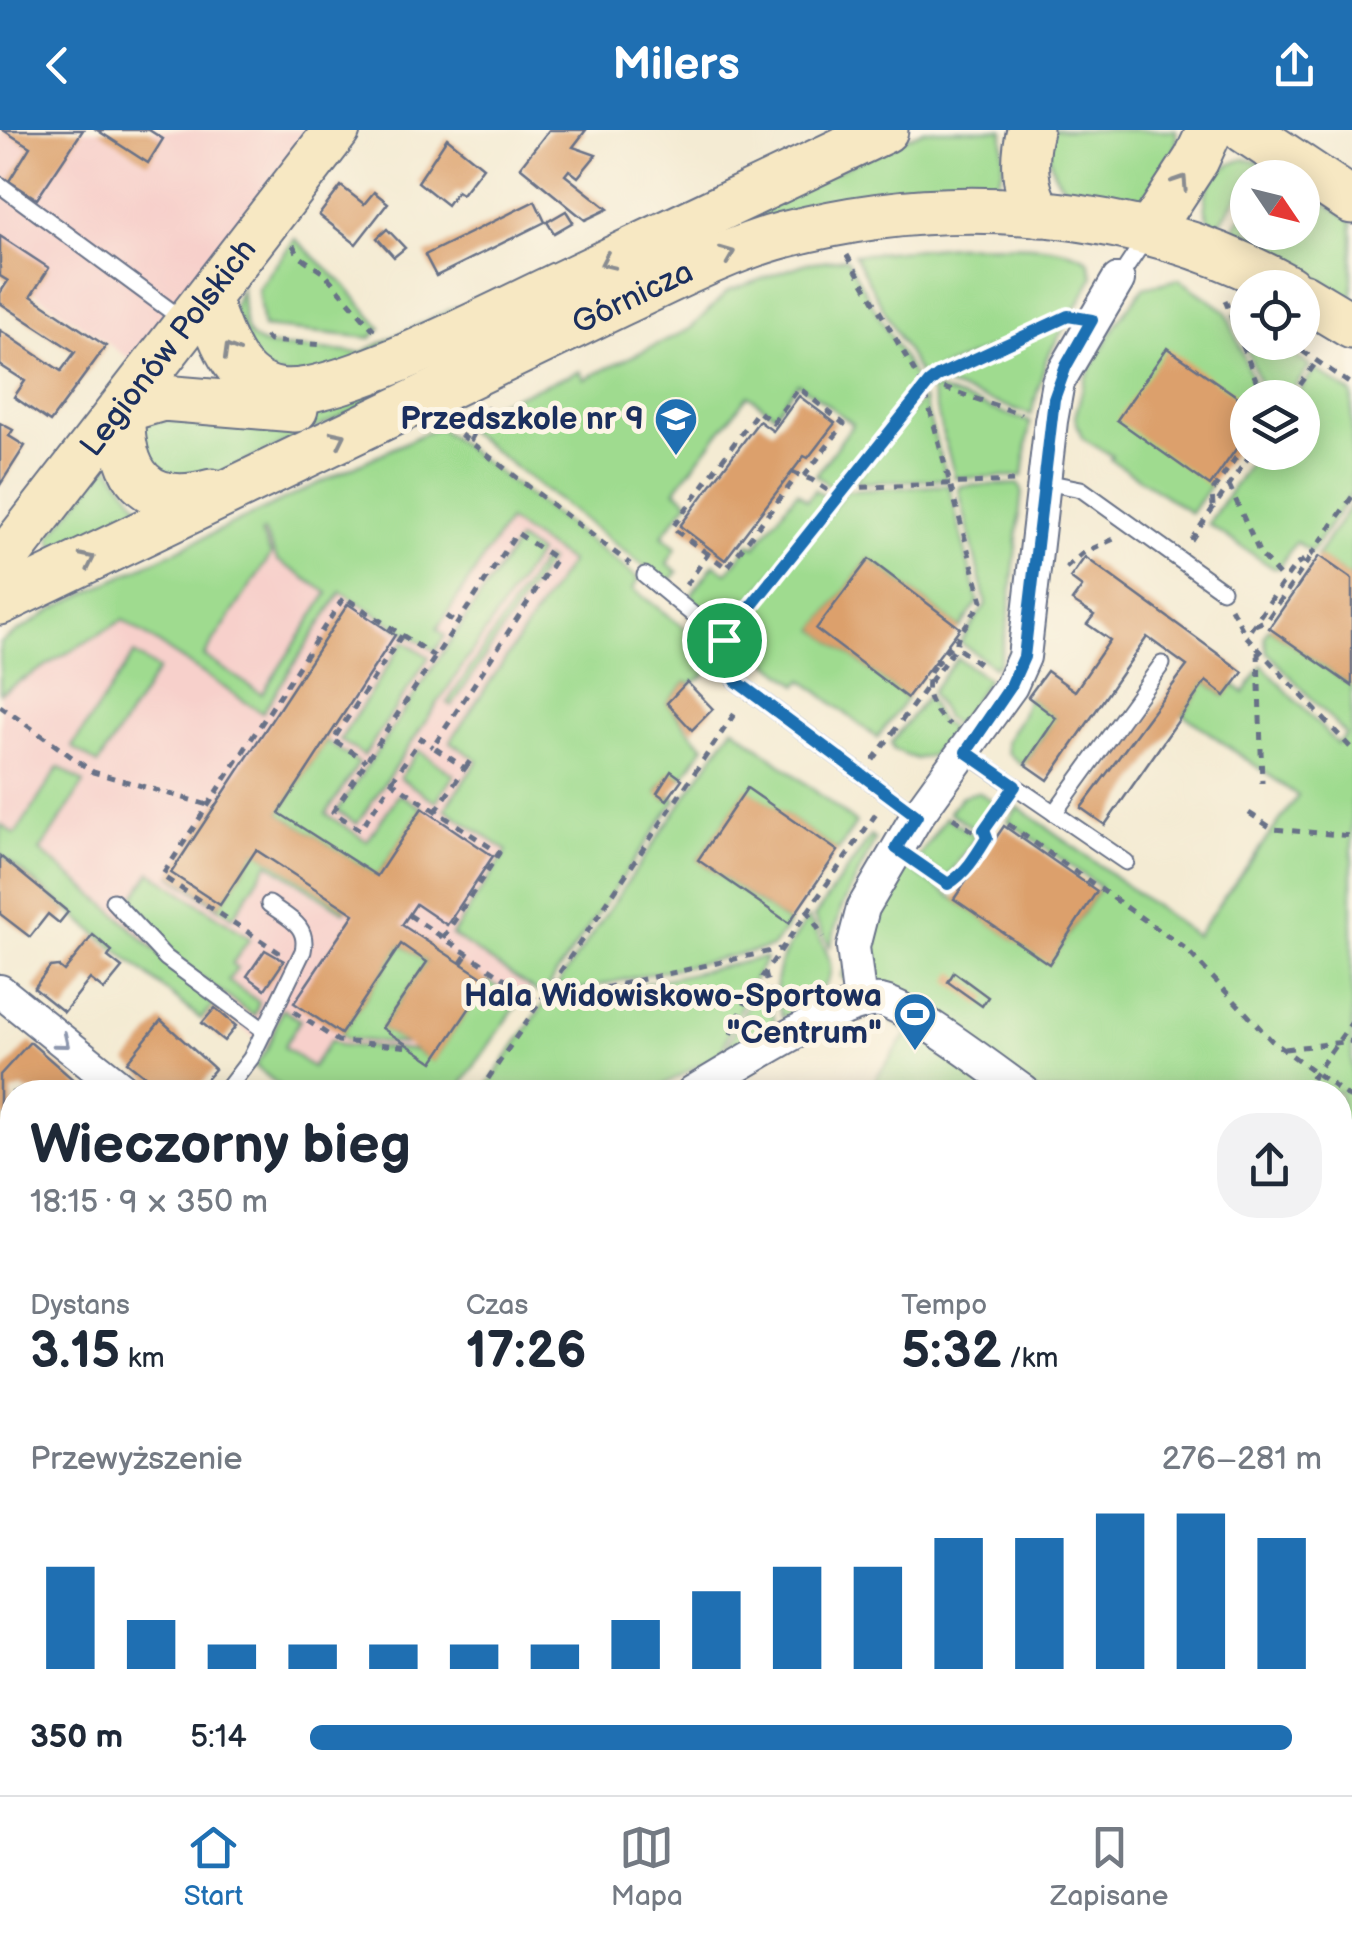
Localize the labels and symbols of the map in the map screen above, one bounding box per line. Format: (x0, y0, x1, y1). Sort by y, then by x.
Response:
north arrow (1230, 160, 1320, 250)
one-way arrow (1169, 175, 1188, 193)
street label: Legionów Polskich (72, 231, 265, 464)
one-way arrow (718, 246, 736, 266)
one-way arrow (599, 249, 617, 269)
street label: Górnicza (566, 252, 699, 343)
one-way arrow (222, 344, 242, 362)
school or university icon: Przedszkole nr 9 (653, 396, 699, 457)
place label: Przedszkole nr 9 (400, 400, 644, 439)
one-way arrow (329, 431, 347, 451)
one-way arrow (77, 552, 95, 572)
pin (682, 598, 767, 683)
place label: Hala Widowiskowo-Sportowa "Centrum" (464, 977, 882, 1053)
sports icon: Hala Widowiskowo-Sportowa "Centrum" (892, 991, 938, 1052)
one-way arrow (52, 1030, 70, 1048)

